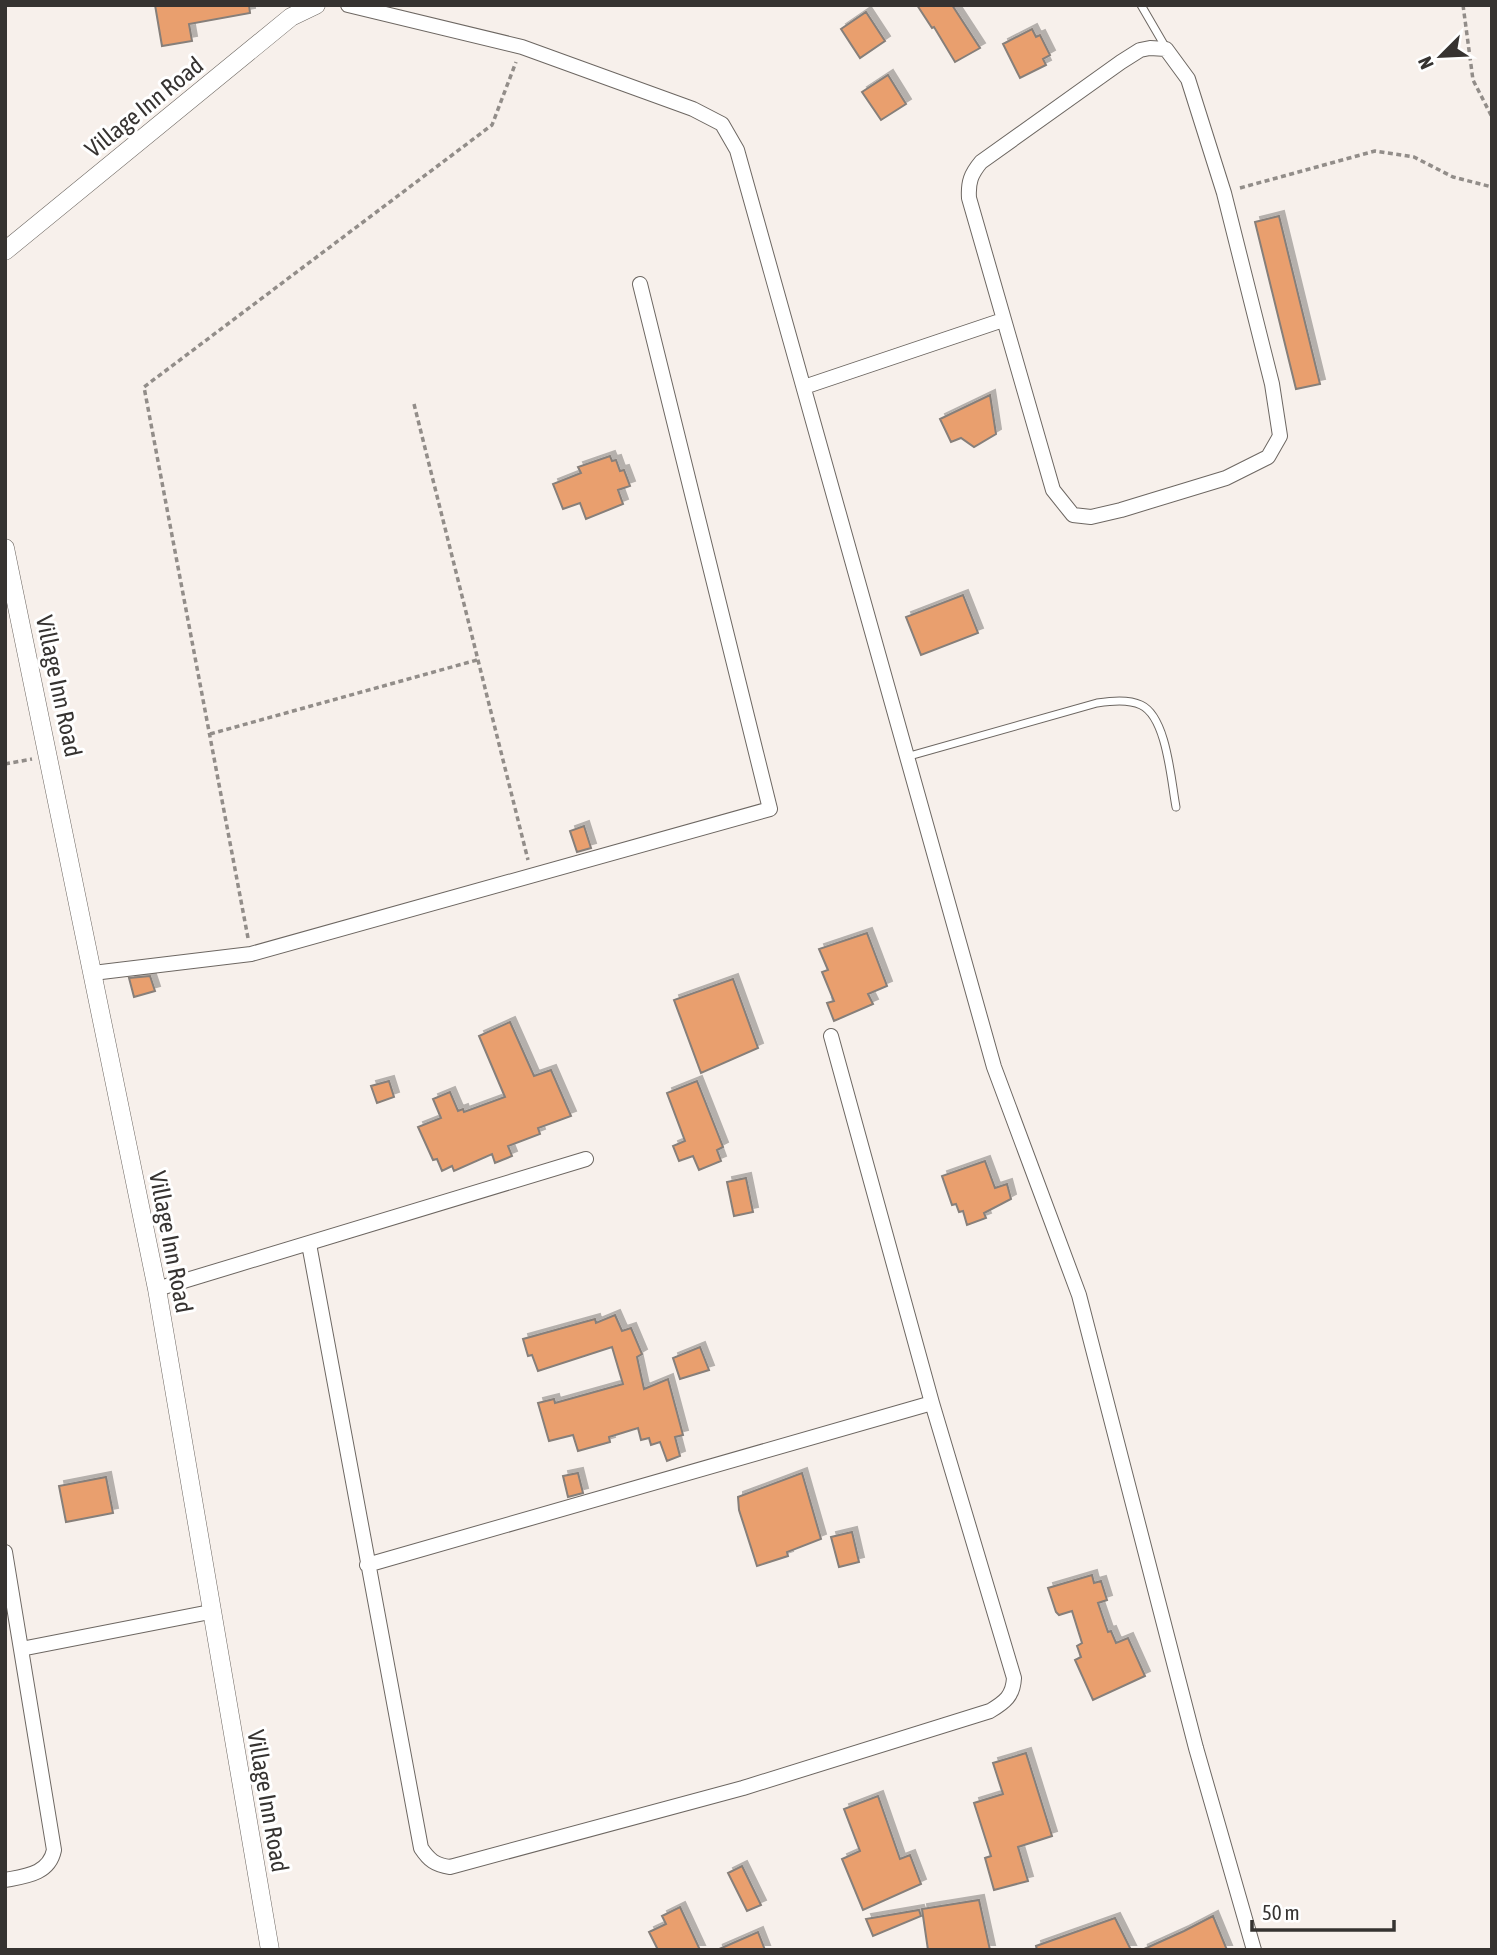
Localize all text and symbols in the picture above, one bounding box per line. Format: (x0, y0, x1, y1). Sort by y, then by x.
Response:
north arrow (1406, 21, 1476, 91)
street label: Village Inn Road (80, 51, 208, 163)
text: N (1413, 53, 1438, 73)
street label: Village Inn Road (31, 613, 87, 759)
street label: Village Inn Road (144, 1169, 198, 1315)
street label: Village Inn Road (242, 1728, 294, 1874)
scale bar (1252, 1888, 1394, 1932)
text: 50 m (1262, 1900, 1300, 1924)

